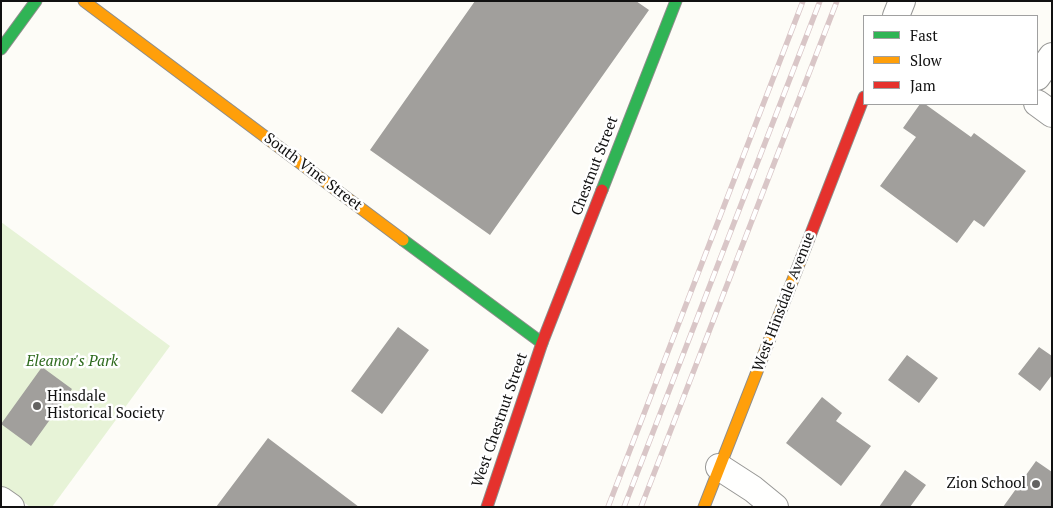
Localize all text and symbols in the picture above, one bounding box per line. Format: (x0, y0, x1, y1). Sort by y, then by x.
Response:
legend (863, 15, 1038, 105)
text: Fast (910, 25, 938, 45)
text: Slow (910, 50, 942, 70)
text: Jam (910, 75, 936, 95)
street label: Chestnut Street (568, 114, 622, 218)
street label: South Vine Street (261, 129, 365, 215)
street label: West Hinsdale Avenue (749, 230, 819, 374)
street label: West Chestnut Street (469, 350, 531, 490)
park label: Eleanor's Park (26, 353, 118, 371)
place label: Hinsdale Historical Society (47, 388, 164, 423)
marker: Hinsdale Historical Society (31, 400, 43, 412)
place label: Zion School (947, 475, 1026, 493)
marker: Zion School (1030, 478, 1042, 490)

